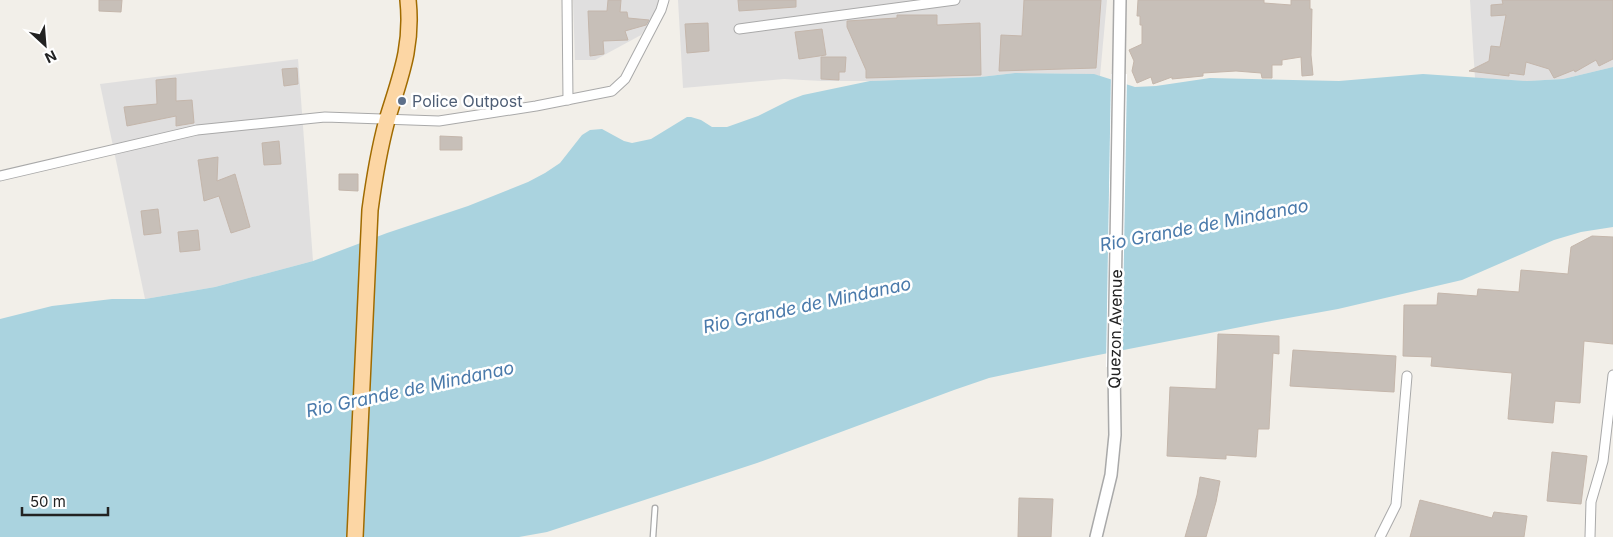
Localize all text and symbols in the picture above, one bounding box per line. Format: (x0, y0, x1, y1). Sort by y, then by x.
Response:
north arrow (20, 20, 70, 70)
text: N (42, 47, 59, 67)
place label: Police Outpost (412, 91, 522, 111)
marker: Police Outpost (396, 95, 408, 107)
water label: Rio Grande de Mindanao (1098, 194, 1310, 256)
street label: Quezon Avenue (1104, 269, 1126, 389)
water label: Rio Grande de Mindanao (701, 273, 913, 337)
water label: Rio Grande de Mindanao (304, 357, 516, 421)
scale bar (22, 484, 109, 516)
text: 50 m (30, 492, 66, 511)

